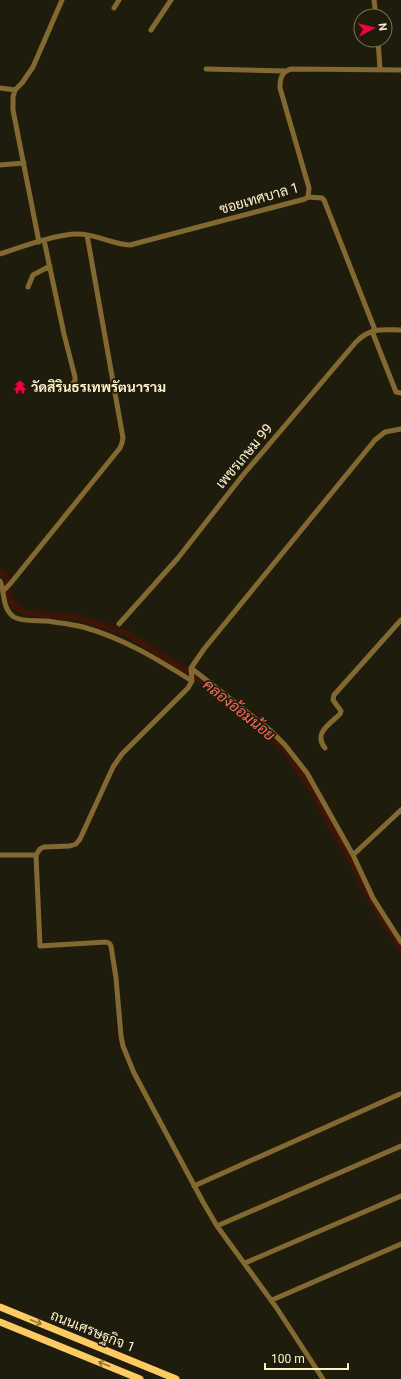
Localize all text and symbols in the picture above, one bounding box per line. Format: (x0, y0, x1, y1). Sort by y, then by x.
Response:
north arrow (353, 8, 393, 48)
text: N (376, 22, 389, 32)
street label: ซอยเทศบาล 1 (217, 179, 301, 217)
temple icon: วัดสิรินธรเทพรัตนาราม (12, 379, 28, 395)
place label: วัดสิรินธรเทพรัตนาราม (31, 379, 166, 395)
street label: เพชรเกษม 99 (212, 420, 276, 492)
water label: คลองอ้อมน้อย (199, 675, 279, 745)
street label: ถนนเศรษฐกิจ 1 (48, 1307, 138, 1356)
one-way arrow (30, 1318, 42, 1326)
scale bar (265, 1345, 348, 1371)
text: 100 m (271, 1352, 305, 1366)
one-way arrow (99, 1360, 111, 1367)

